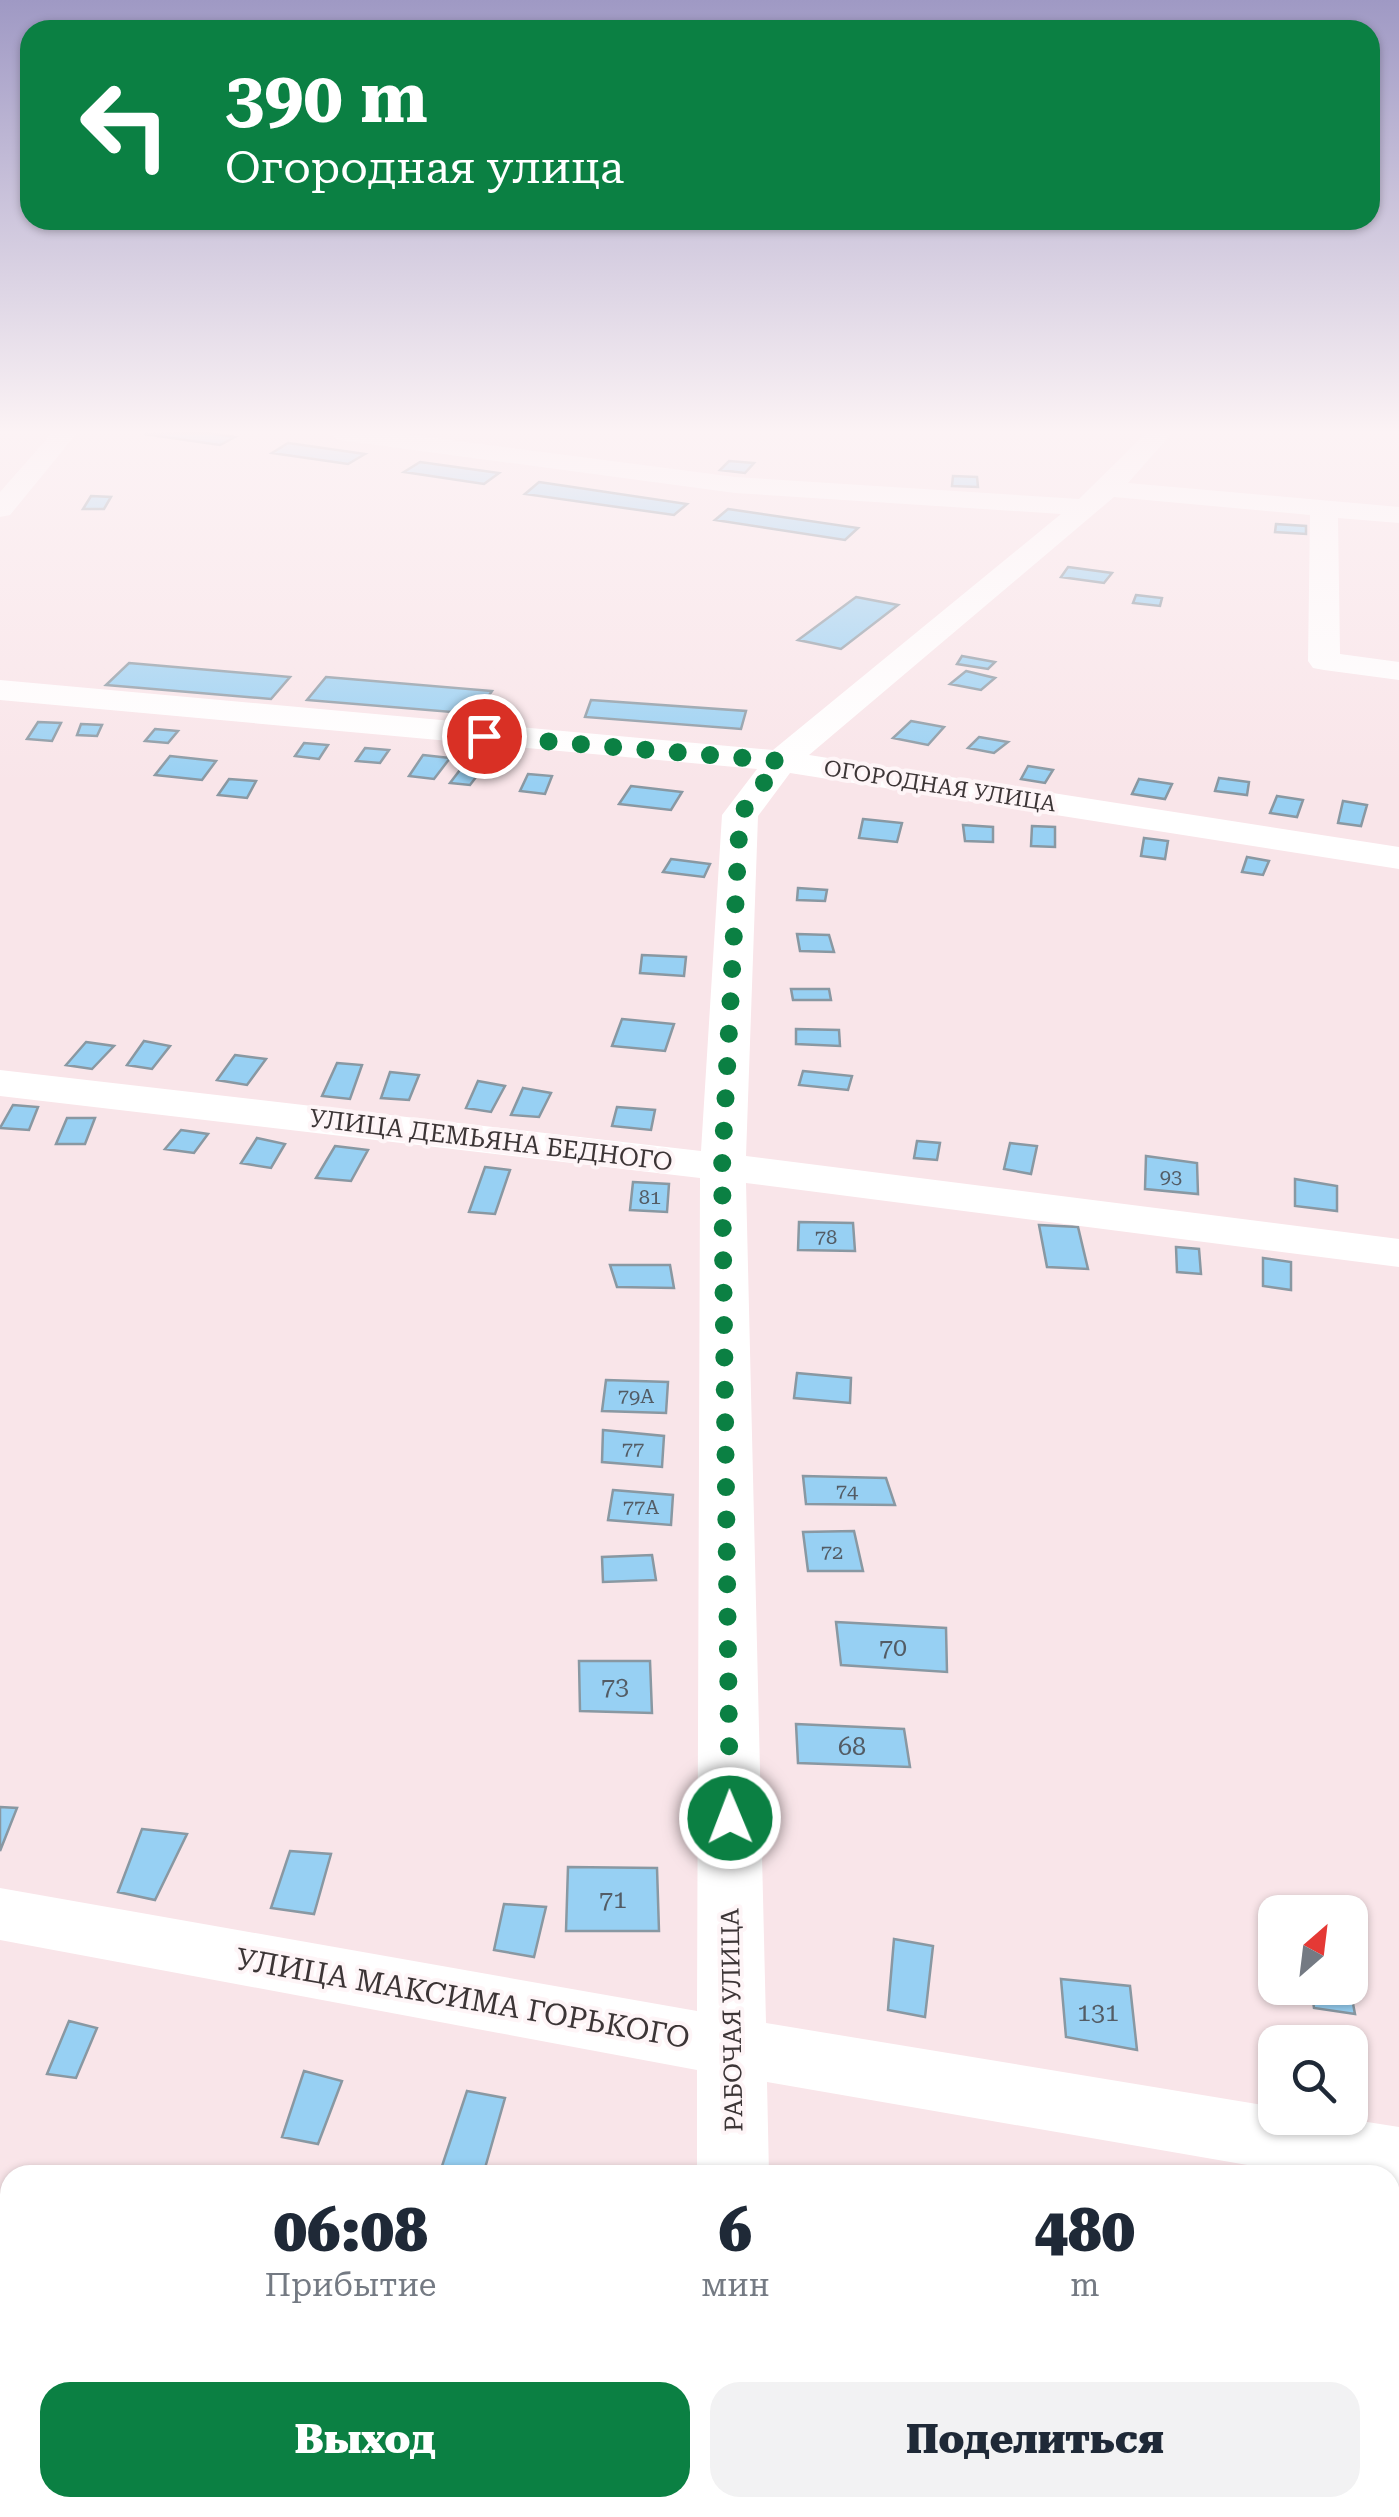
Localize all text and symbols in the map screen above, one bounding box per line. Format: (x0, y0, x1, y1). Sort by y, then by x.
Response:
text: 390 m (225, 57, 428, 139)
icon: left (60, 60, 190, 190)
text: Огородная улица (225, 141, 624, 194)
pin (442, 694, 527, 779)
icon: arrive (457, 709, 512, 764)
street label: ОГОРОДНАЯ УЛИЦА (822, 755, 1059, 817)
street label: УЛИЦА ДЕМЬЯНА БЕДНОГО (308, 1103, 674, 1177)
house number: 93 (1160, 1164, 1182, 1188)
house number: 81 (639, 1185, 661, 1209)
house number: 78 (815, 1225, 837, 1249)
house number: 79А (618, 1384, 654, 1408)
house number: 77 (622, 1437, 644, 1461)
house number: 74 (836, 1479, 859, 1503)
house number: 77А (623, 1495, 659, 1519)
house number: 72 (821, 1540, 843, 1564)
house number: 70 (879, 1633, 907, 1662)
house number: 73 (601, 1672, 629, 1701)
house number: 68 (838, 1732, 866, 1761)
position arrow (678, 1766, 782, 1870)
house number: 71 (599, 1885, 627, 1914)
north arrow (1258, 1895, 1368, 2005)
map controls (1258, 1895, 1368, 2135)
street label: РАБОЧАЯ УЛИЦА (716, 1907, 748, 2132)
street label: УЛИЦА МАКСИМА ГОРЬКОГО (233, 1941, 693, 2055)
house number: 131 (1077, 1998, 1119, 2027)
button: search (1258, 2025, 1368, 2135)
text: 06:08 (273, 2195, 428, 2266)
text: 6 (719, 2195, 752, 2266)
text: 480 (1034, 2195, 1135, 2266)
text: Прибытие (265, 2266, 436, 2304)
text: мин (701, 2266, 769, 2304)
text: m (1070, 2266, 1099, 2304)
button: Выход (40, 2382, 690, 2497)
button: Поделиться (710, 2382, 1360, 2497)

